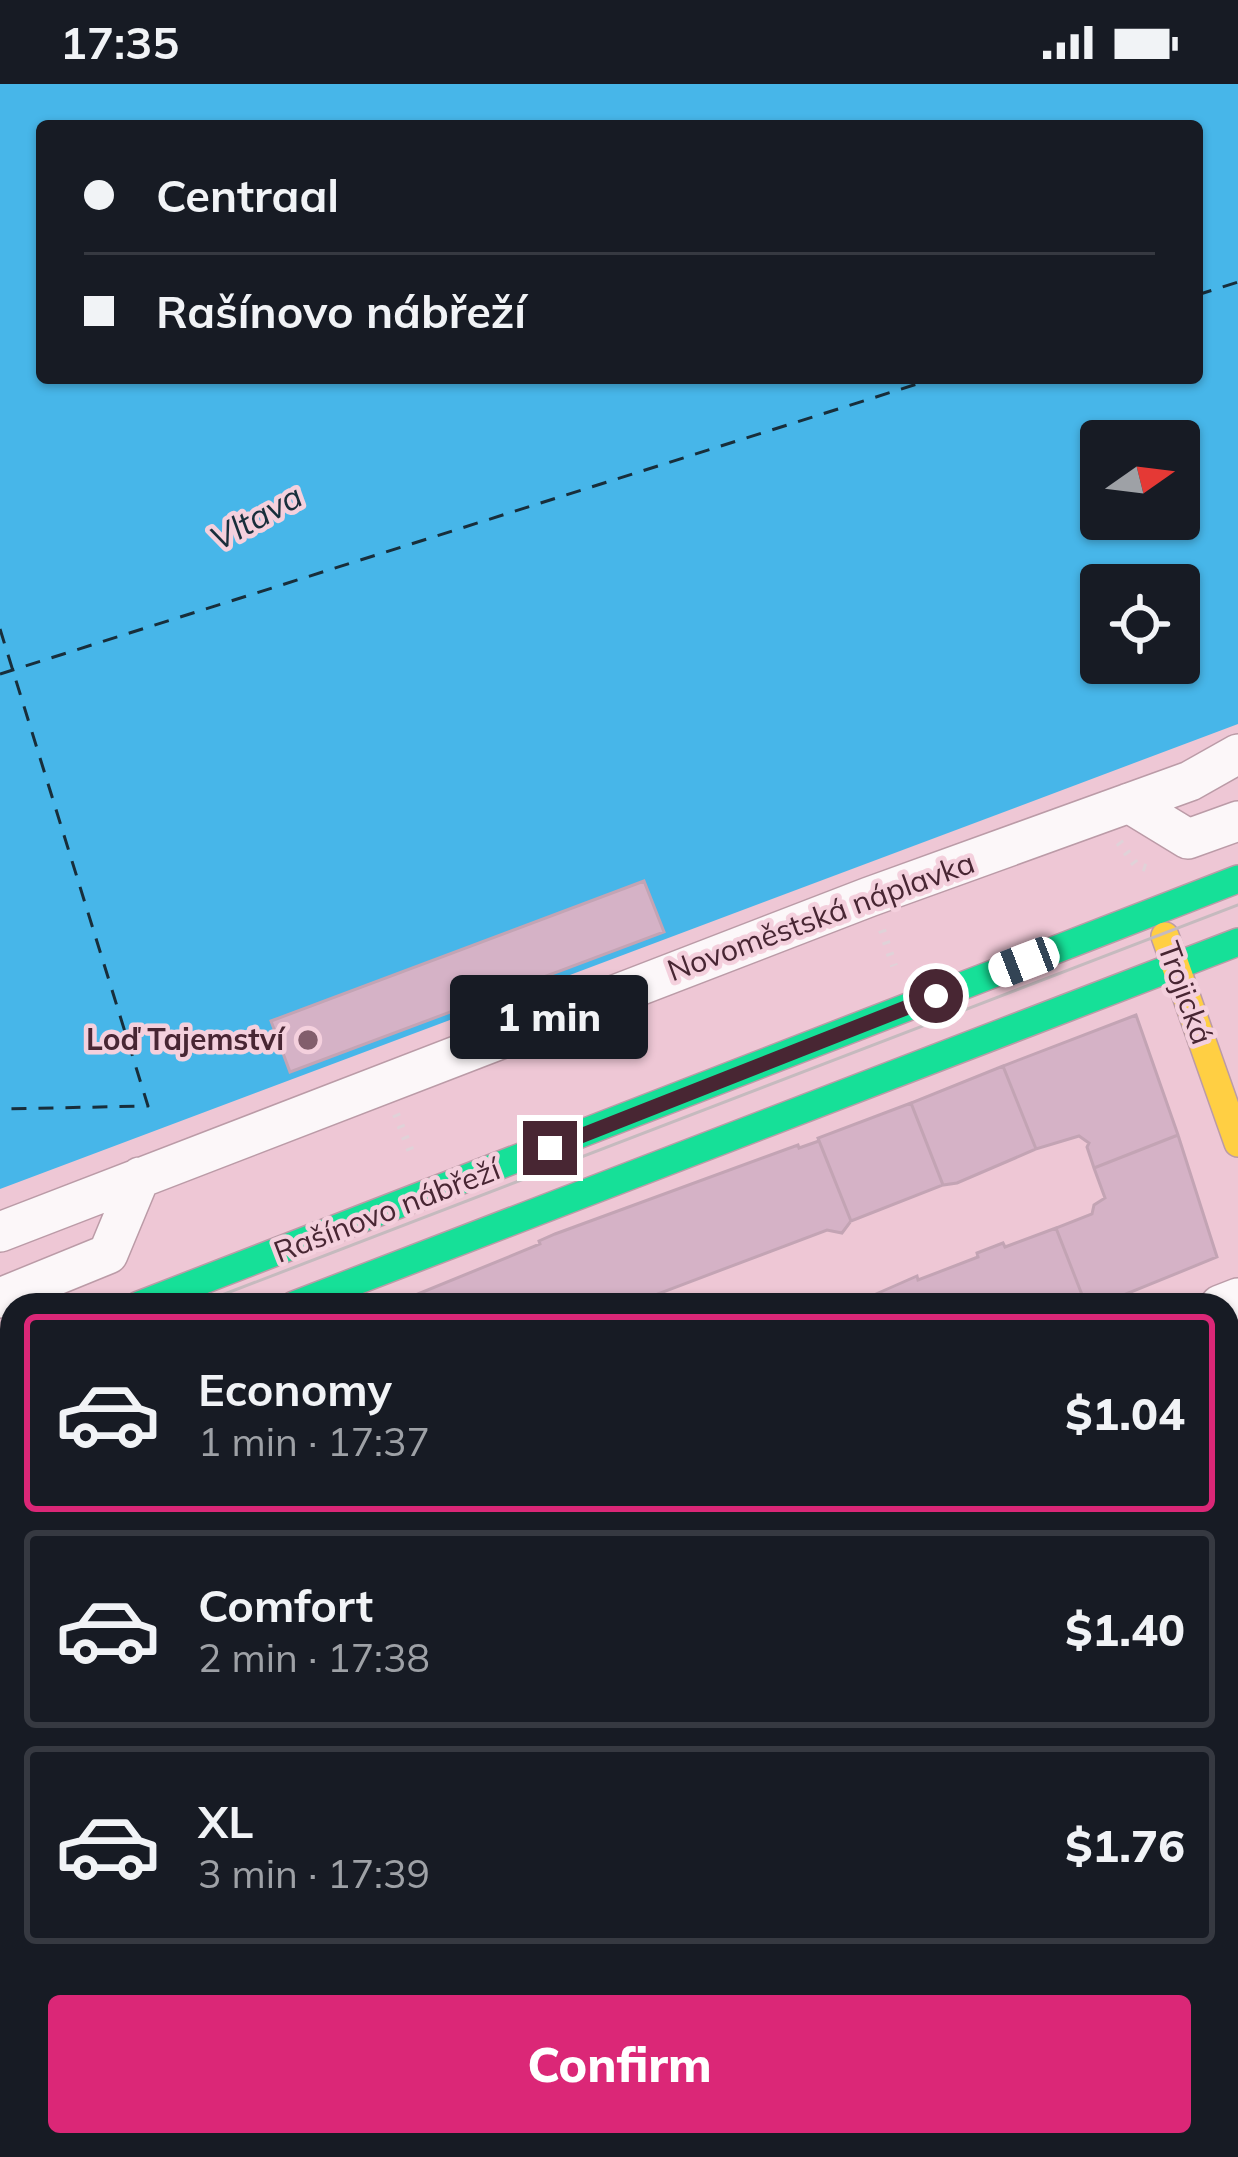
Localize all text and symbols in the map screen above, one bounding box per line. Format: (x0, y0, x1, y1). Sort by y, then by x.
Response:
text: 17:35 (60, 14, 179, 70)
text: Centraal (156, 167, 339, 223)
text: Rašínovo nábřeží (156, 283, 526, 339)
north arrow (1080, 420, 1200, 540)
map controls (1080, 420, 1200, 684)
water label: Vltava (202, 475, 309, 559)
button: locate (1080, 564, 1200, 684)
street label: Novoměstská náplavka (662, 843, 979, 989)
car (984, 932, 1064, 992)
street label: Trojická (1150, 936, 1222, 1049)
route start (909, 969, 963, 1023)
callout: 1 min (451, 974, 649, 1058)
text: 1 min (497, 992, 601, 1041)
place label: Loď Tajemství (86, 1020, 286, 1058)
marker: Loď Tajemství (295, 1027, 321, 1053)
route end (523, 1121, 577, 1175)
street label: Rašínovo nábřeží (268, 1149, 507, 1271)
icon: car (54, 1359, 162, 1467)
text: Economy (198, 1361, 392, 1417)
text: $1.04 (1065, 1385, 1185, 1441)
text: 1 min · 17:37 (198, 1417, 430, 1466)
icon: car (54, 1575, 162, 1683)
text: Comfort (198, 1577, 373, 1633)
text: $1.40 (1065, 1601, 1185, 1657)
text: 2 min · 17:38 (198, 1633, 430, 1682)
icon: car (54, 1791, 162, 1899)
text: XL (198, 1793, 253, 1849)
text: $1.76 (1065, 1817, 1185, 1873)
text: 3 min · 17:39 (198, 1849, 430, 1898)
button: Confirm (48, 1995, 1191, 2133)

